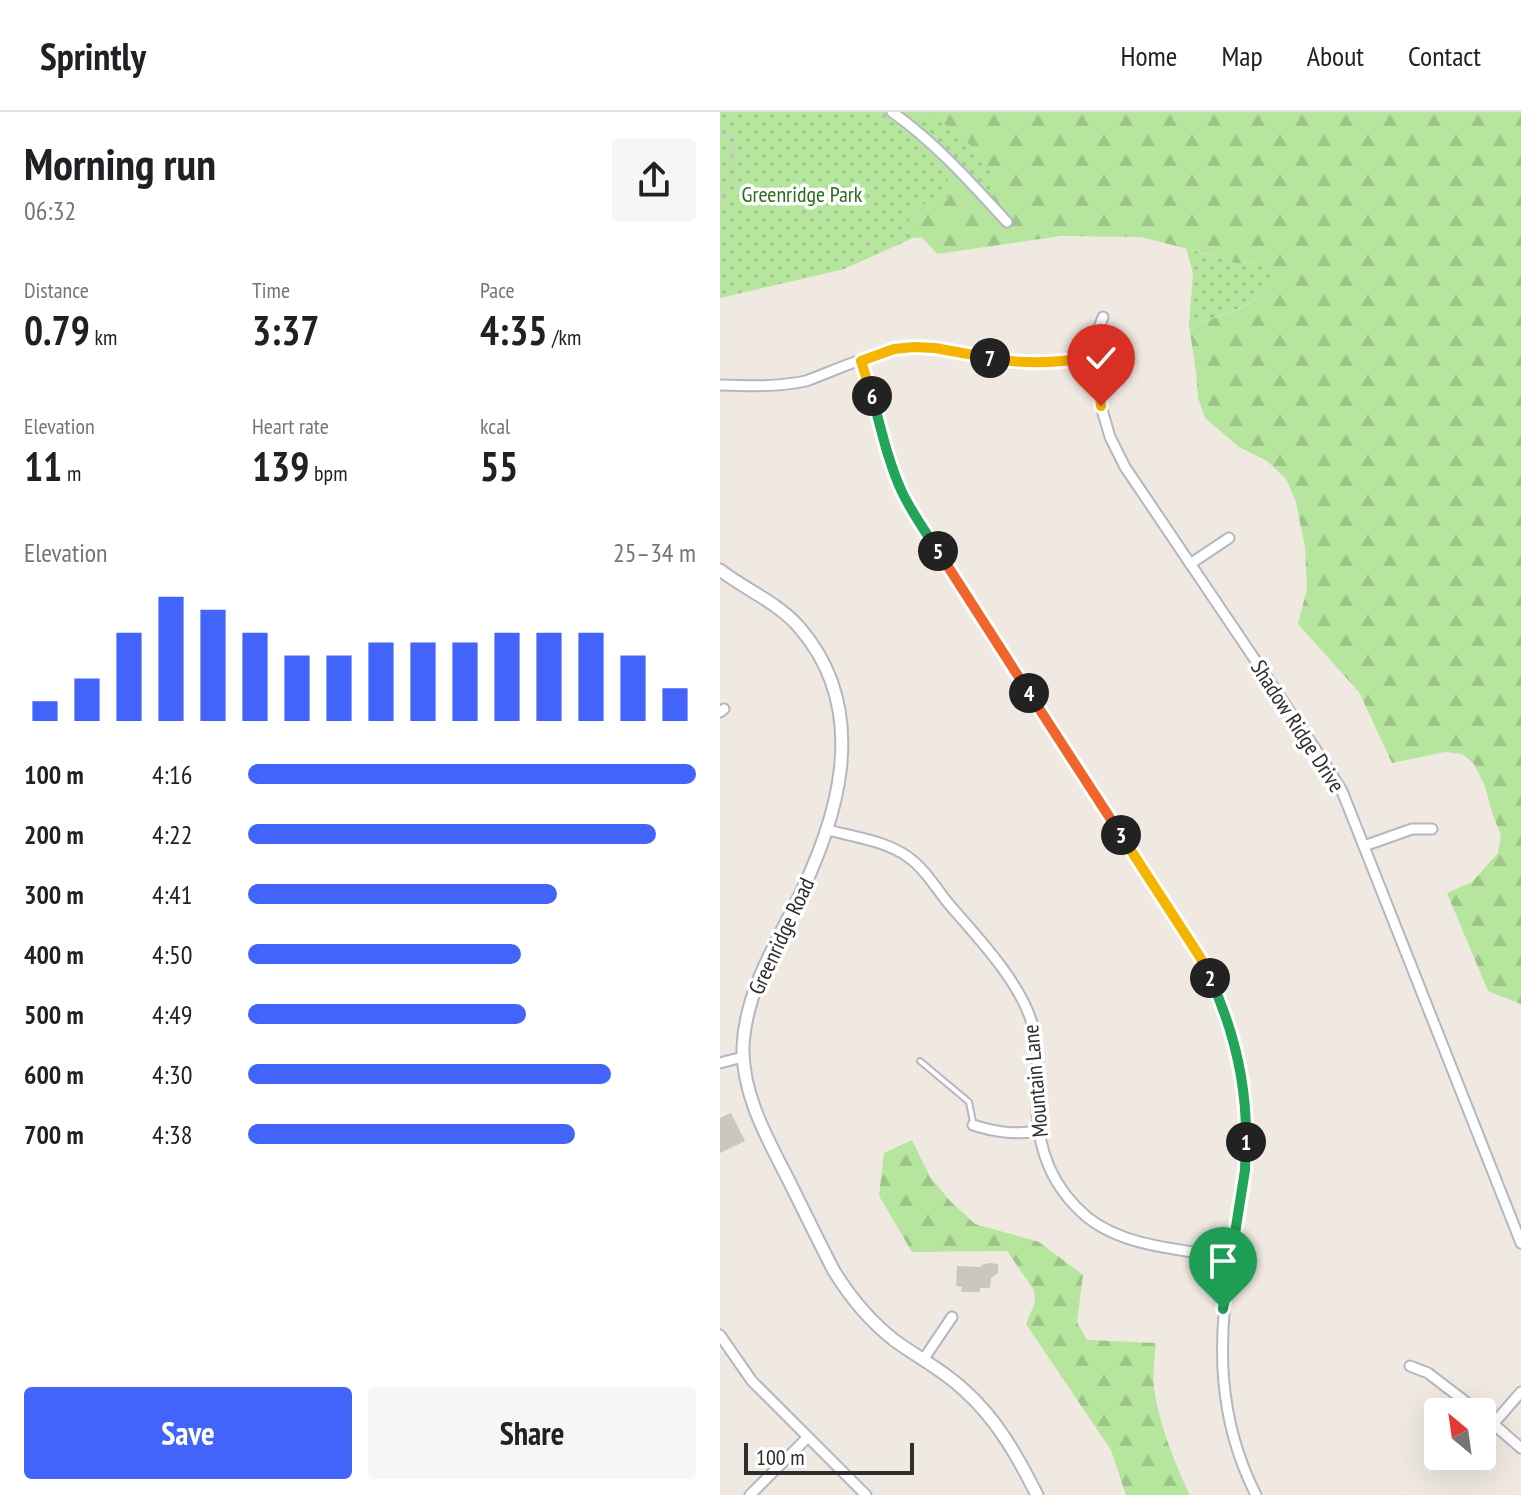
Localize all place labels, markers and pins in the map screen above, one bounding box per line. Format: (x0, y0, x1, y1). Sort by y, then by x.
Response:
pin (1067, 324, 1135, 406)
pin: 7 (970, 338, 1010, 378)
pin: 6 (852, 376, 892, 416)
pin: 5 (918, 531, 958, 571)
pin: 4 (1009, 673, 1049, 713)
pin: 3 (1101, 815, 1141, 855)
pin: 2 (1190, 958, 1230, 998)
pin: 1 (1226, 1122, 1266, 1162)
pin (1189, 1227, 1257, 1309)

